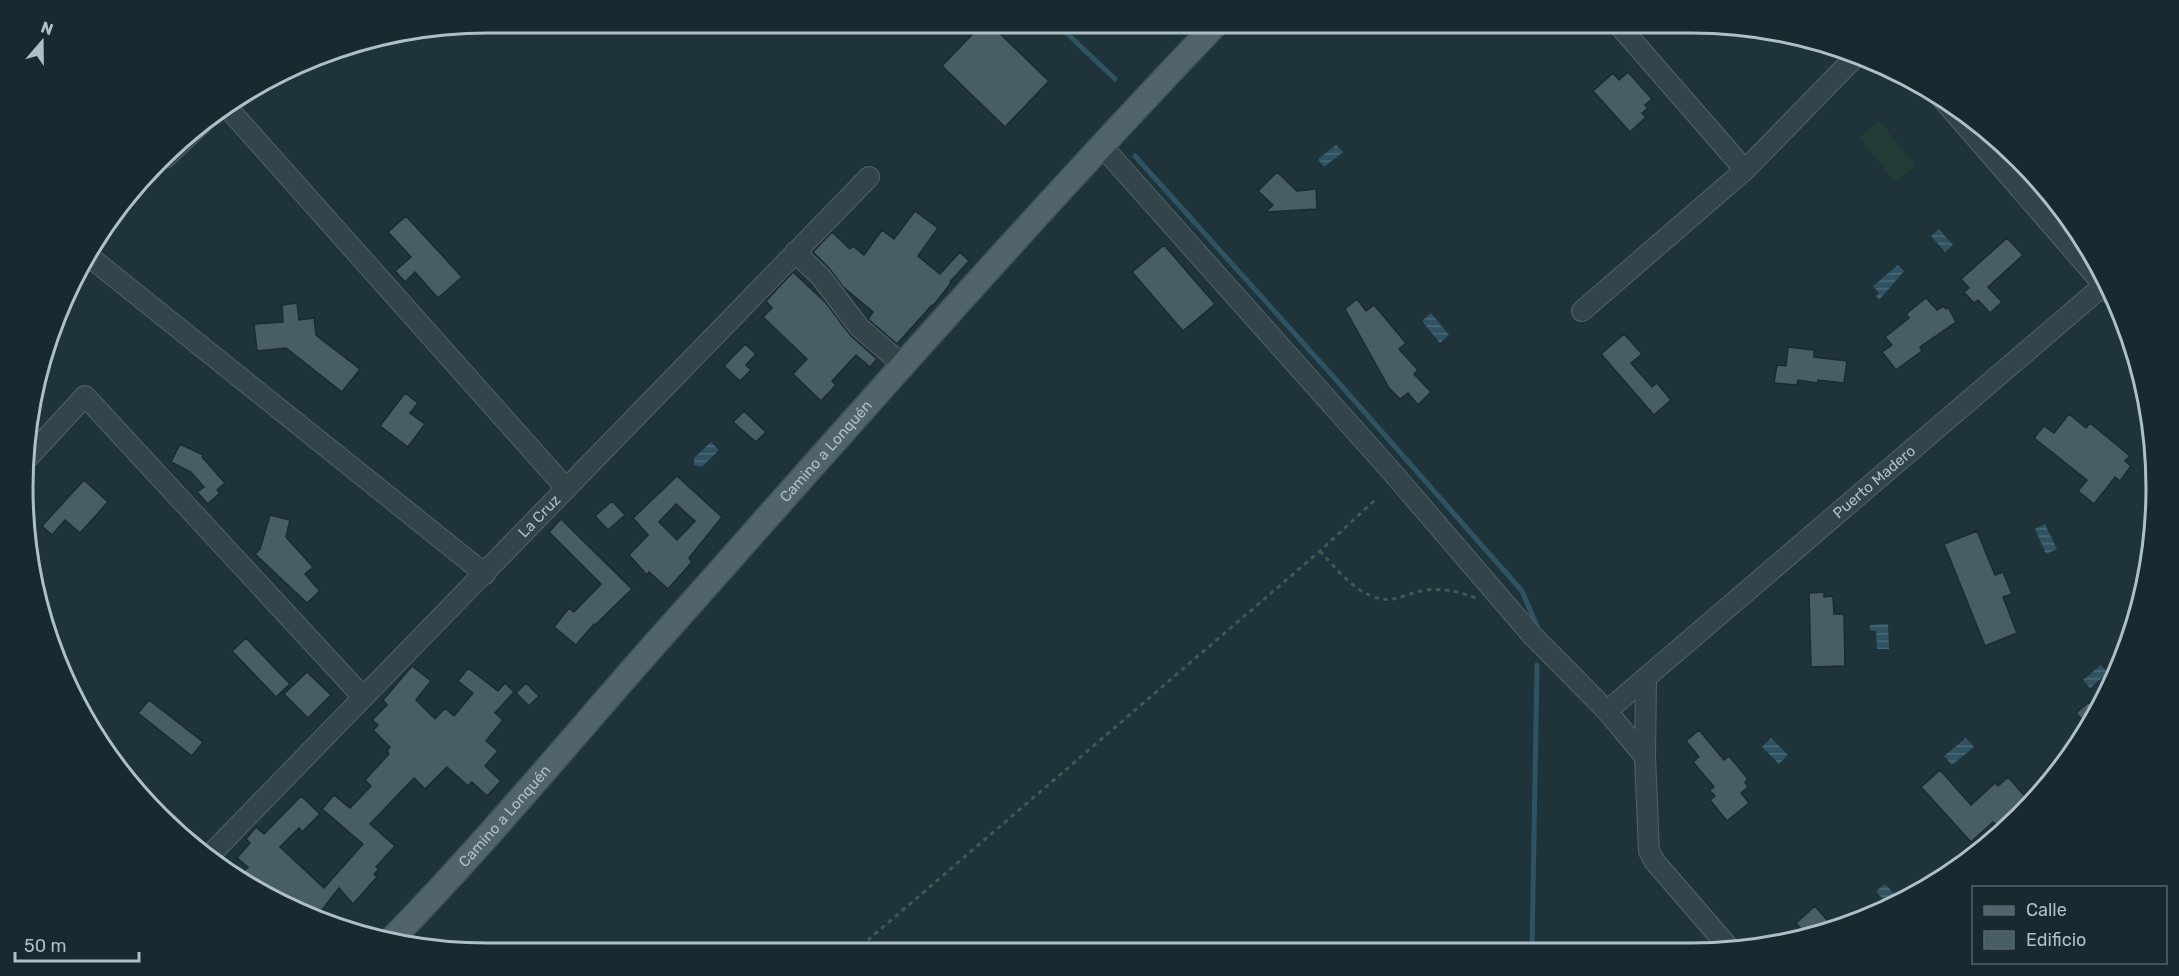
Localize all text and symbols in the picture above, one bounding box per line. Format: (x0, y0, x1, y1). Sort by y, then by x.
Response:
north arrow (12, 12, 72, 72)
text: N (38, 17, 56, 39)
street label: Camino a Lonquén (776, 397, 876, 506)
street label: Puerto Madero (1829, 442, 1919, 522)
street label: La Cruz (515, 491, 564, 541)
street label: Camino a Lonquén (455, 761, 555, 871)
legend (1972, 886, 2167, 964)
text: Calle (2026, 899, 2067, 921)
scale bar (15, 925, 140, 963)
text: Edificio (2026, 929, 2086, 951)
text: 50 m (24, 935, 67, 957)

